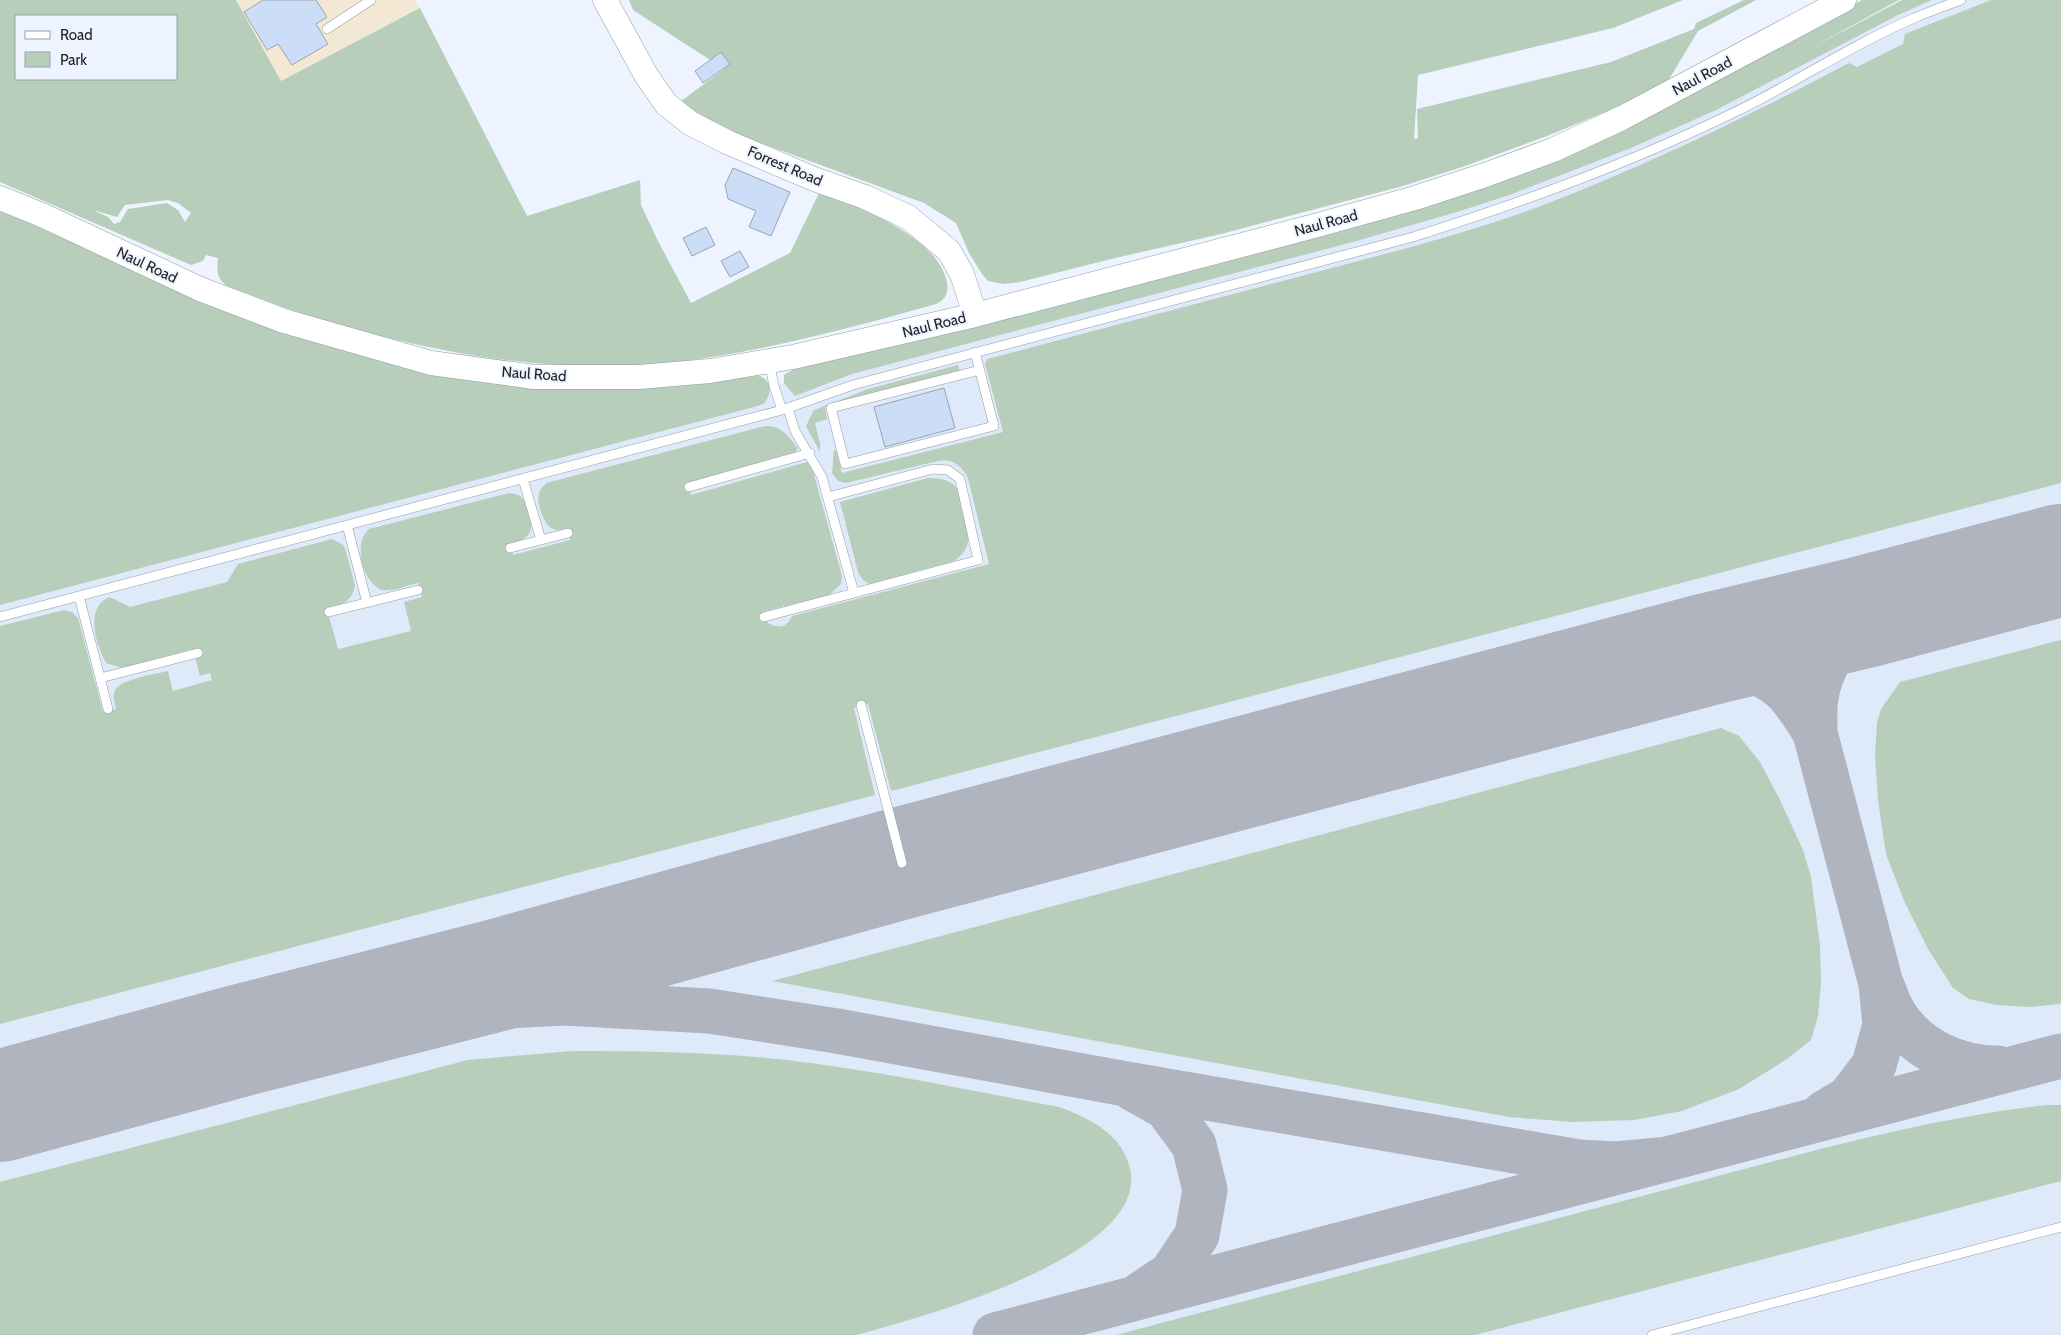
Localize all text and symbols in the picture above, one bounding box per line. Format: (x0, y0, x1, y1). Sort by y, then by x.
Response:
legend (15, 15, 178, 80)
text: Road (60, 26, 93, 44)
text: Park (60, 51, 87, 69)
street label: Naul Road (1669, 53, 1735, 99)
street label: Forrest Road (745, 142, 825, 190)
street label: Naul Road (1292, 206, 1360, 240)
street label: Naul Road (114, 243, 180, 287)
street label: Naul Road (900, 308, 968, 342)
street label: Naul Road (501, 363, 567, 385)

